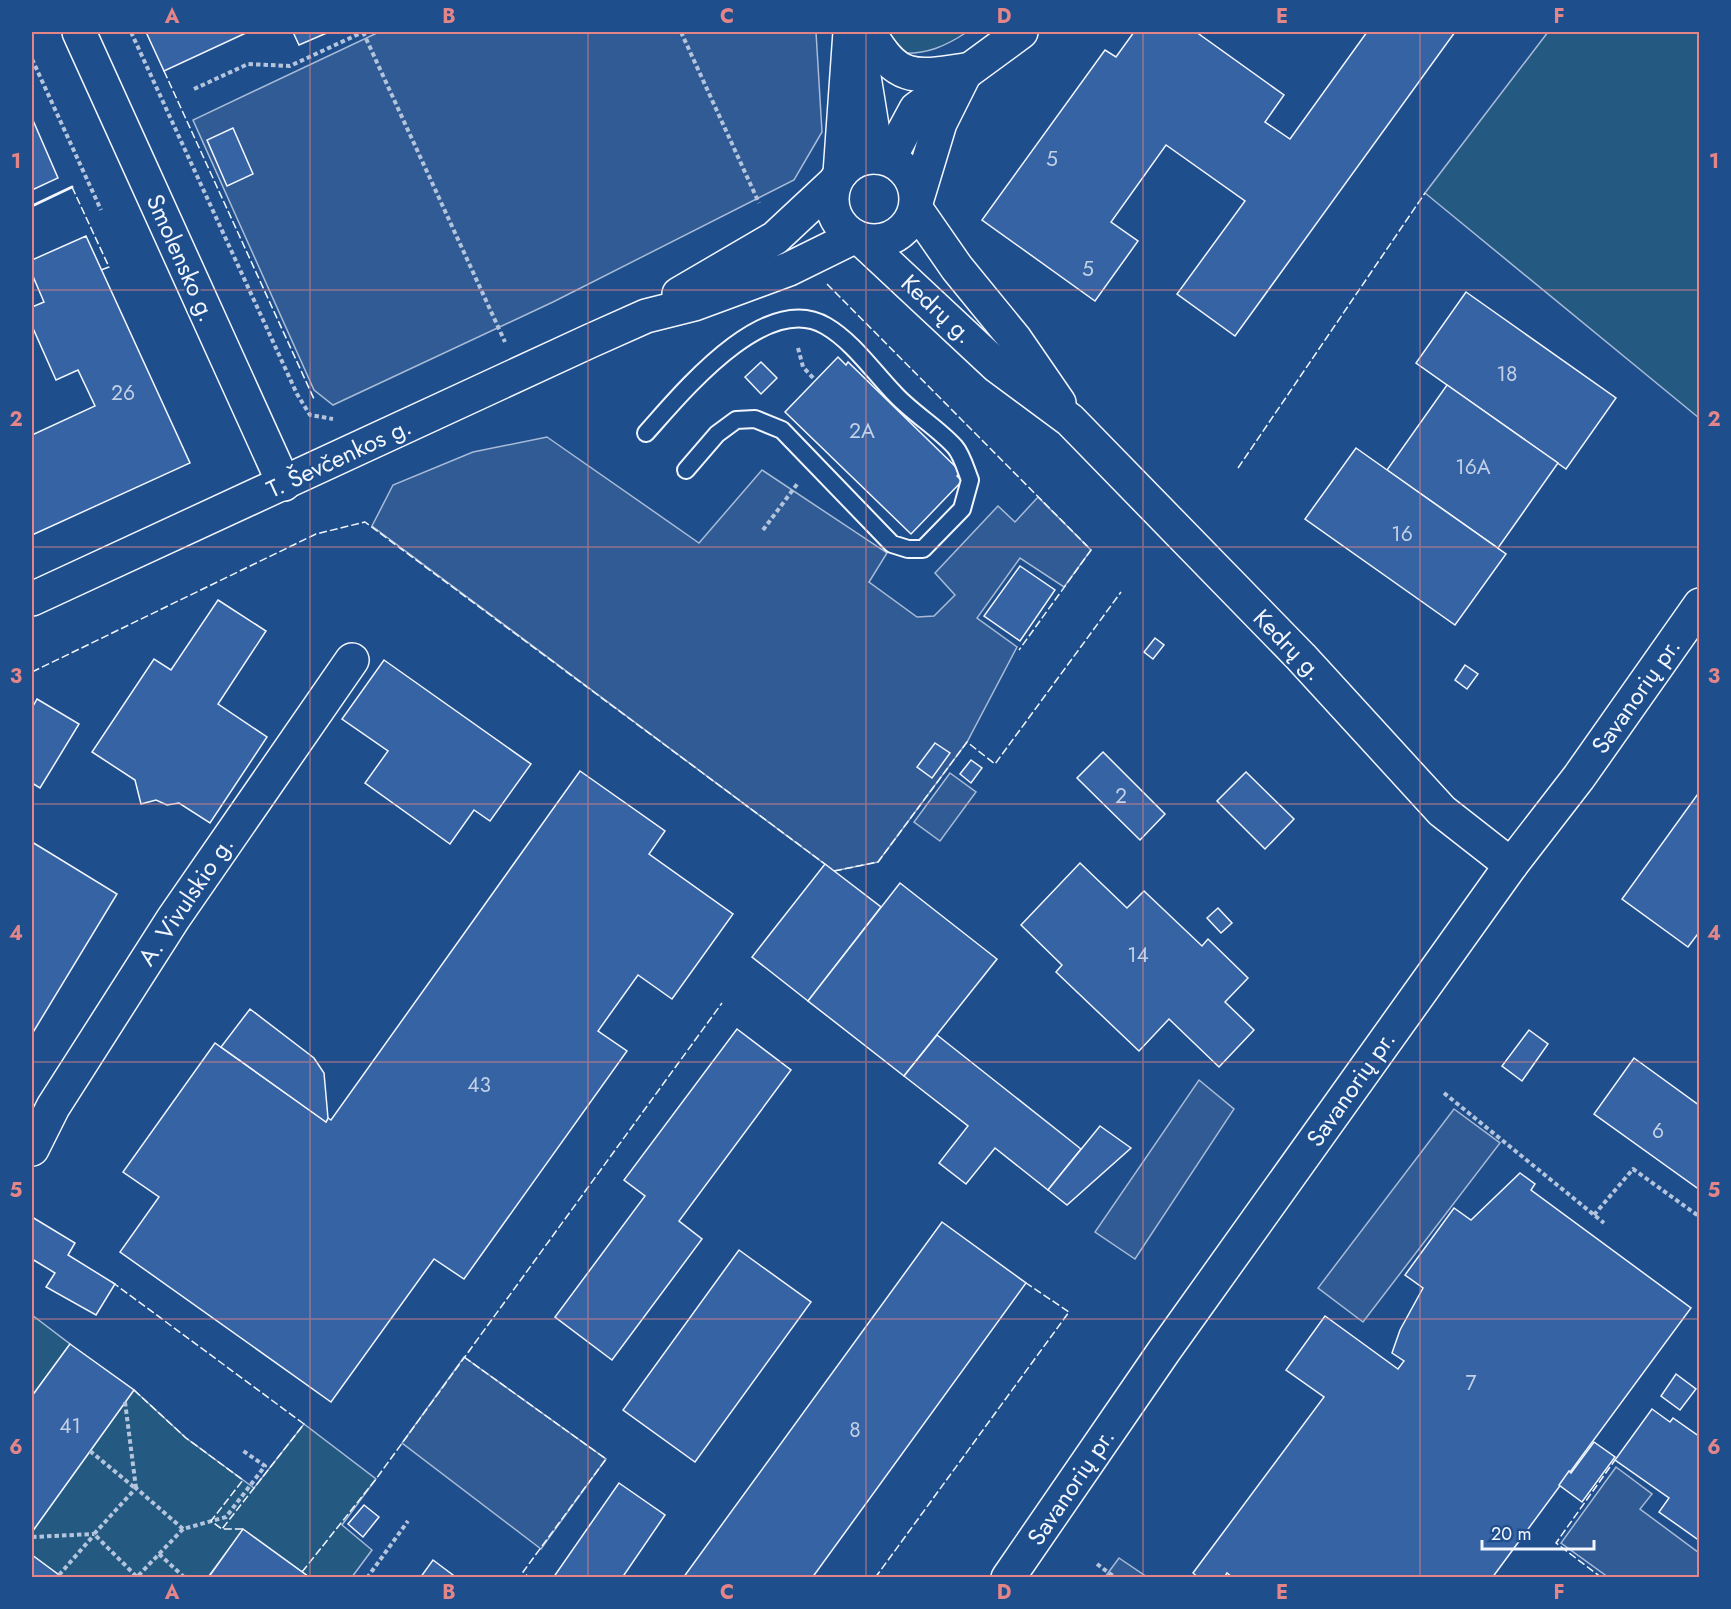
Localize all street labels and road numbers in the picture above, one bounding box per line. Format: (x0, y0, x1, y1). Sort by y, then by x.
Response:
street label: Smolensko g. (138, 188, 225, 327)
street label: Kedrų g. (893, 266, 981, 351)
street label: T. Ševčenkos g. (261, 409, 417, 506)
street label: Kedrų g. (1245, 601, 1331, 688)
street label: Savanorių pr. (1583, 631, 1688, 761)
street label: A. Vivulskio g. (129, 829, 242, 972)
street label: Savanorių pr. (1298, 1024, 1403, 1154)
street label: Savanorių pr. (1019, 1421, 1123, 1552)

